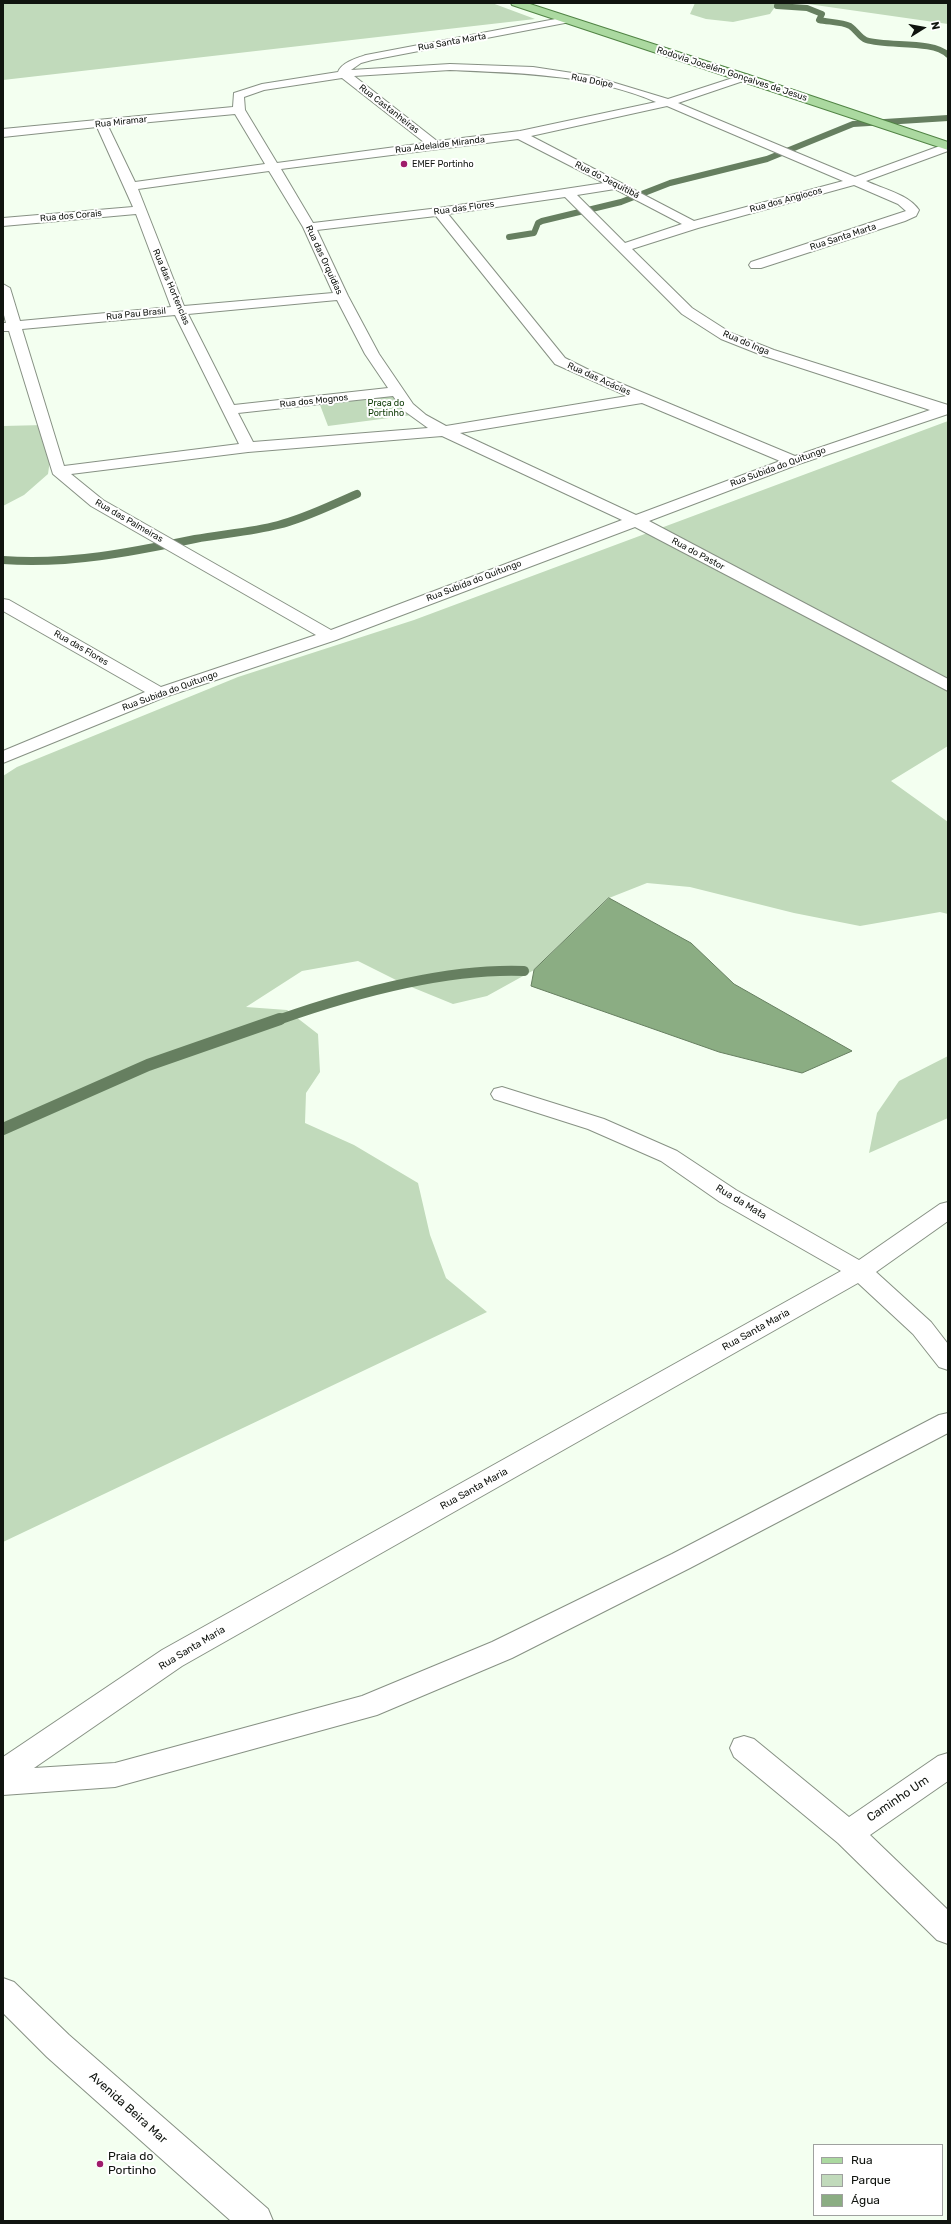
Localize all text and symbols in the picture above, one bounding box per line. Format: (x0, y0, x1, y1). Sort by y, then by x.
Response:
north arrow (903, 8, 943, 48)
text: N (928, 20, 942, 31)
street label: Rua Santa Marta (417, 31, 487, 53)
street label: Rodovia Jocelém Gonçalves de Jesus (655, 45, 809, 103)
street label: Rua Doipe (570, 72, 614, 90)
street label: Rua Castanheiras (357, 82, 421, 136)
street label: Rua Miramar (94, 114, 148, 130)
street label: Rua Adelaide Miranda (395, 134, 485, 156)
marker: EMEF Portinho (399, 159, 409, 169)
place label: EMEF Portinho (412, 159, 474, 169)
street label: Rua do Jequitibá (573, 159, 641, 201)
street label: Rua dos Angiocos (749, 185, 823, 215)
street label: Rua das Flores (433, 198, 495, 218)
street label: Rua dos Corais (40, 208, 102, 224)
street label: Rua Santa Marta (808, 221, 878, 253)
street label: Rua das Orquidias (303, 224, 345, 296)
street label: Rua das Hortencias (150, 247, 192, 327)
street label: Rua Pau Brasil (106, 305, 166, 323)
street label: Rua do Inga (721, 328, 771, 358)
street label: Rua das Acácias (566, 360, 632, 398)
street label: Rua dos Mognos (279, 392, 349, 410)
park label: Praça do Portinho (368, 398, 404, 419)
street label: Rua Subida do Quitungo (729, 445, 827, 489)
street label: Rua das Palmeiras (93, 497, 165, 545)
street label: Rua do Pastor (670, 535, 726, 573)
street label: Rua Subida do Quitungo (425, 558, 523, 604)
street label: Rua das Flores (52, 628, 110, 668)
street label: Rua Subida do Quitungo (121, 669, 219, 713)
street label: Rua da Mata (713, 1182, 769, 1222)
street label: Rua Santa Maria (720, 1306, 792, 1354)
street label: Rua Santa Maria (438, 1465, 510, 1513)
street label: Rua Santa Maria (157, 1623, 227, 1673)
street label: Caminho Um (864, 1773, 932, 1825)
street label: Avenida Beira Mar (86, 2069, 170, 2147)
legend (813, 2144, 943, 2216)
place label: Praia do Portinho (108, 2150, 156, 2178)
text: Rua (851, 2153, 873, 2167)
marker: Praia do Portinho (95, 2159, 105, 2169)
text: Parque (851, 2173, 891, 2187)
text: Água (851, 2193, 880, 2207)

